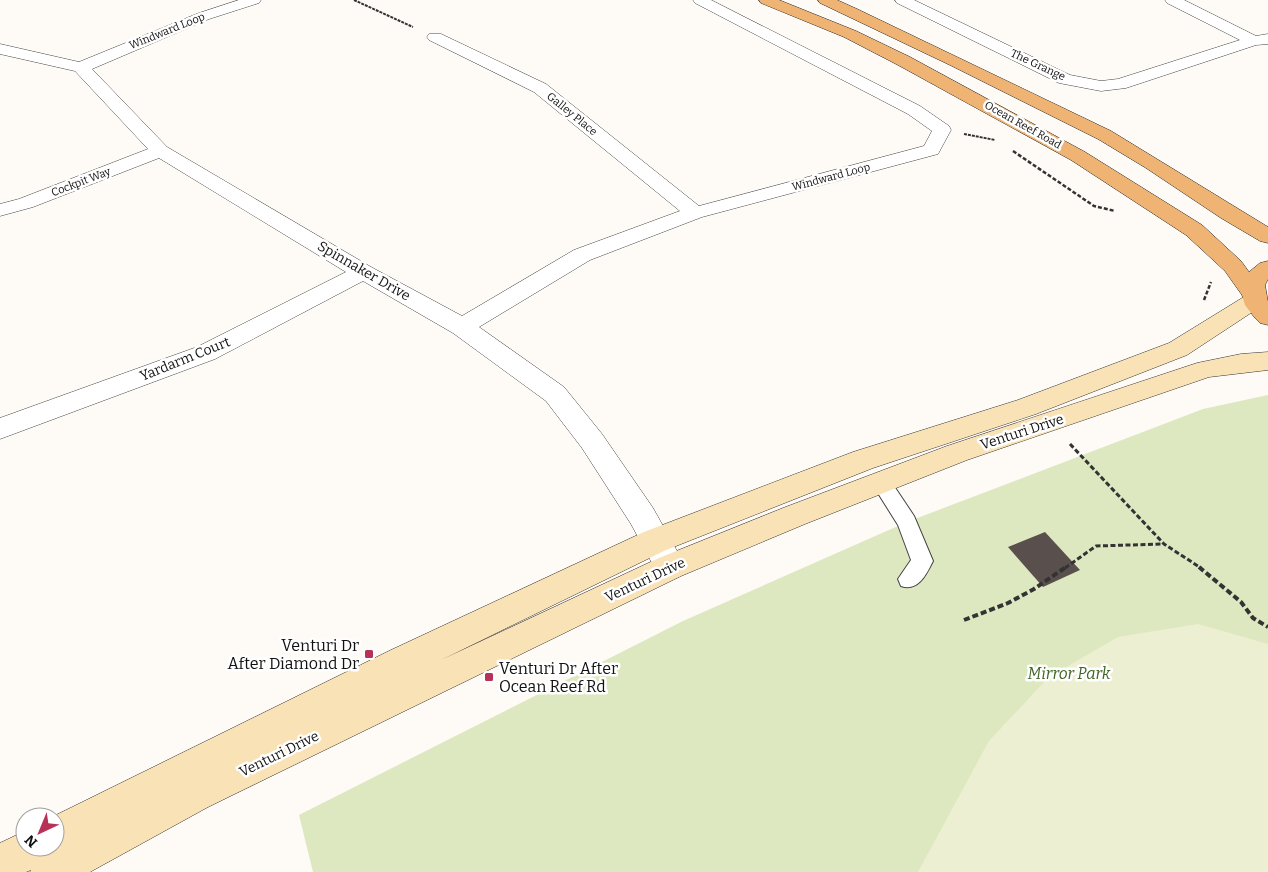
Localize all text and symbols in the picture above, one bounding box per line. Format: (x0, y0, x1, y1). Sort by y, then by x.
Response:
street label: Windward Loop (127, 10, 207, 52)
street label: The Grange (1009, 47, 1067, 83)
street label: Galley Place (544, 90, 600, 138)
street label: Ocean Reef Road (982, 99, 1064, 152)
street label: Windward Loop (790, 160, 872, 194)
street label: Cockpit Way (50, 165, 113, 199)
street label: Spinnaker Drive (315, 238, 413, 304)
street label: Yardarm Court (137, 333, 233, 385)
street label: Venturi Drive (978, 411, 1066, 453)
street label: Venturi Drive (602, 554, 688, 606)
place label: Venturi Dr After Diamond Dr (228, 636, 359, 673)
marker: Venturi Dr After Diamond Dr (363, 648, 375, 660)
place label: Venturi Dr After Ocean Reef Rd (499, 659, 618, 696)
park label: Mirror Park (1027, 664, 1111, 683)
marker: Venturi Dr After Ocean Reef Rd (483, 671, 495, 683)
street label: Venturi Drive (236, 727, 322, 781)
north arrow (15, 807, 65, 857)
text: N (21, 831, 41, 851)

